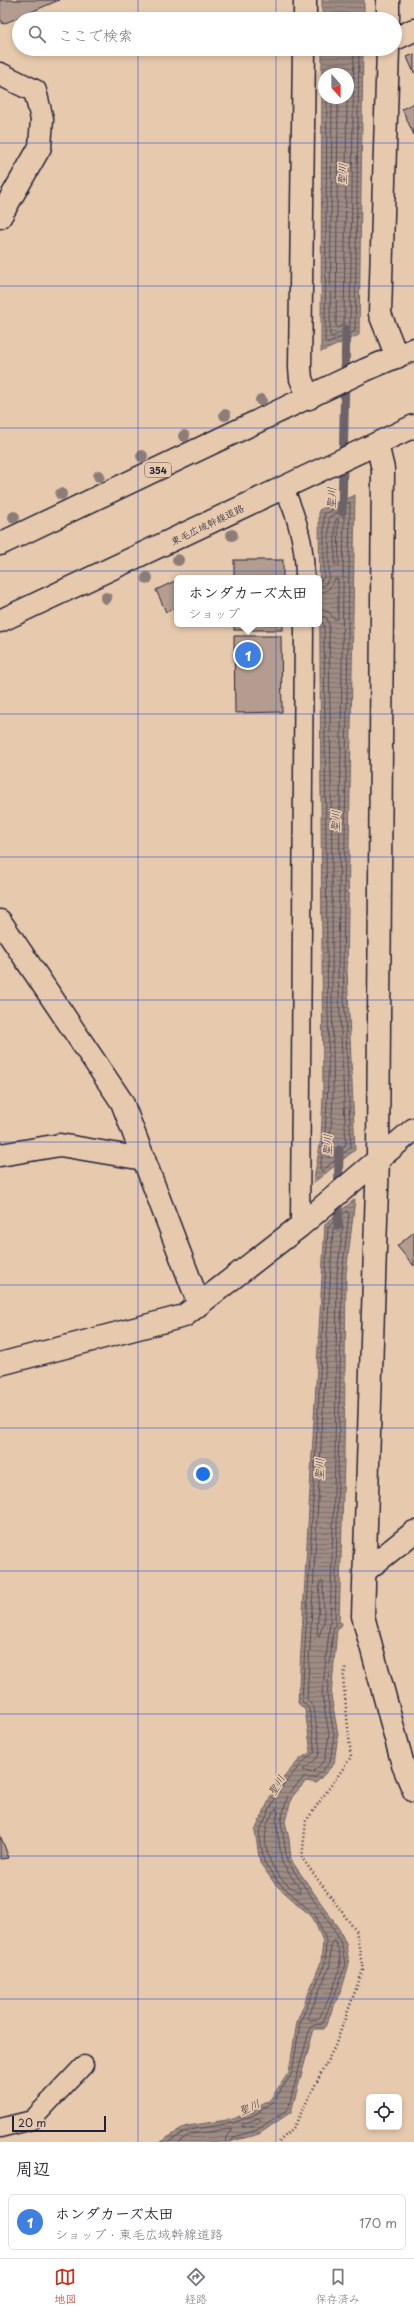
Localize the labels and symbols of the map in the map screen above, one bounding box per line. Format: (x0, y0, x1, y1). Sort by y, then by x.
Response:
north arrow (318, 68, 354, 104)
water label: 聖川 (333, 163, 351, 185)
road number: 354 (145, 463, 171, 477)
water label: 聖川 (322, 487, 340, 509)
street label: 東毛広域幹線道路 (168, 500, 246, 548)
pin: 1 (235, 640, 261, 670)
water label: 聖川 (326, 810, 344, 832)
water label: 聖川 (318, 1134, 336, 1156)
water label: 聖川 (310, 1458, 328, 1480)
your location (193, 1464, 213, 1484)
water label: 聖川 (263, 1771, 289, 1799)
water label: 聖川 (235, 2095, 263, 2119)
scale bar (12, 2114, 106, 2133)

